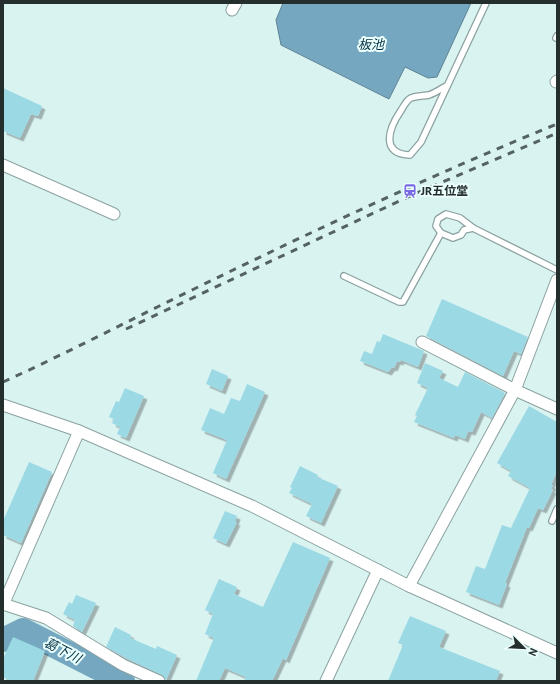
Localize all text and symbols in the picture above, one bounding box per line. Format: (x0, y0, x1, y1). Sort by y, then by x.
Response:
water label: 板池 (358, 36, 386, 53)
station icon: JR五位堂 (402, 183, 418, 199)
place label: JR五位堂 (420, 183, 468, 198)
north arrow (504, 628, 544, 668)
water label: 葛下川 (42, 634, 86, 668)
text: N (525, 646, 541, 658)

